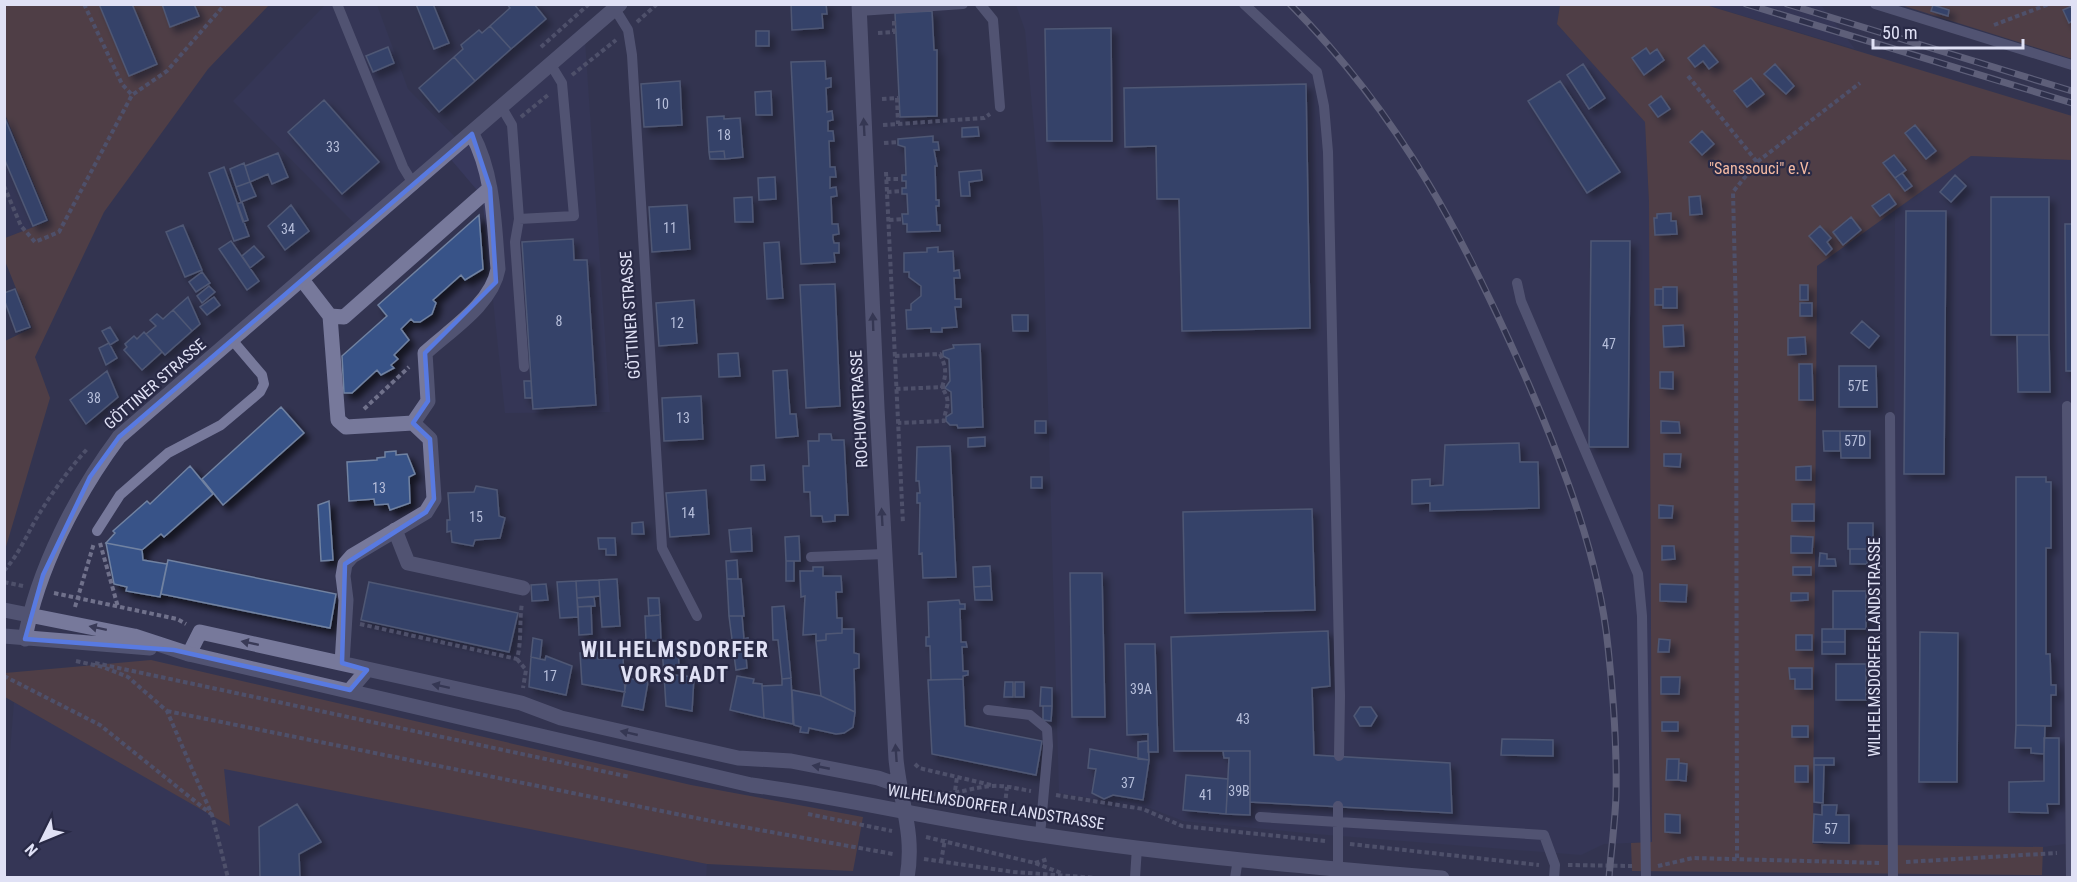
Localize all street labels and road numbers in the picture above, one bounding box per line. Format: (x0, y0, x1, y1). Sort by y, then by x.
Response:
street label: GÖTTINER STRASSE (616, 250, 644, 380)
street label: GÖTTINER STRASSE (100, 335, 210, 433)
street label: ROCHOWSTRASSE (846, 350, 872, 468)
street label: WILHELMSDORFER LANDSTRASSE (1865, 537, 1884, 757)
street label: WILHELMSDORFER LANDSTRASSE (886, 780, 1106, 834)

